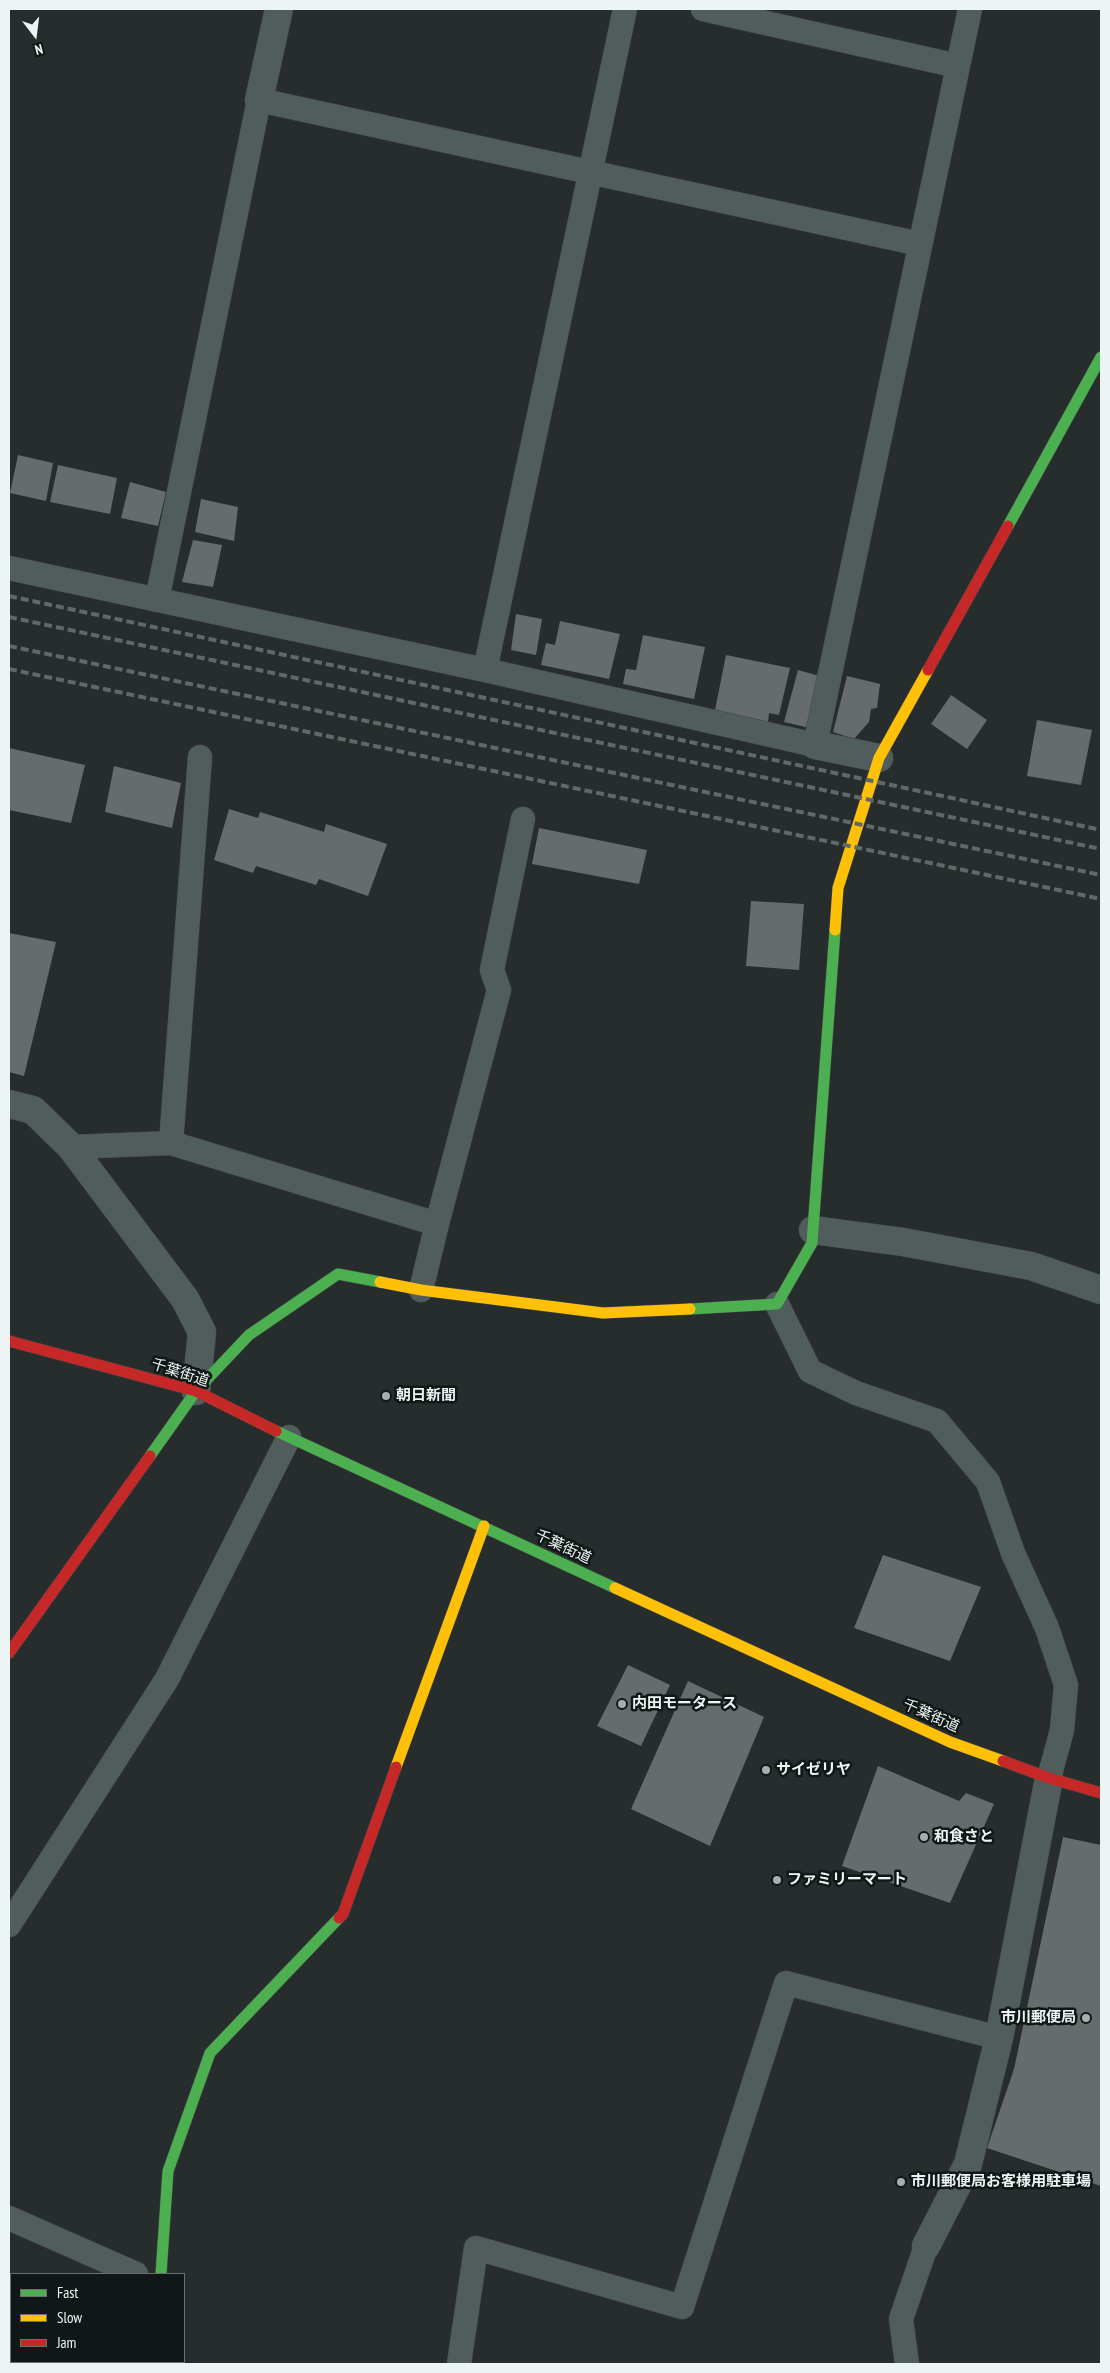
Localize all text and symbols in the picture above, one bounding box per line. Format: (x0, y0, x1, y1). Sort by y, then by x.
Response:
north arrow (10, 10, 60, 60)
text: N (33, 40, 45, 59)
street label: 千葉街道 (149, 1355, 211, 1391)
place label: 朝日新聞 (396, 1387, 456, 1405)
marker: 朝日新聞 (380, 1390, 392, 1402)
street label: 千葉街道 (532, 1526, 594, 1568)
place label: 内田モータース (632, 1695, 737, 1713)
street label: 千葉街道 (900, 1696, 962, 1736)
marker: 内田モータース (616, 1698, 628, 1710)
place label: サイゼリヤ (776, 1761, 851, 1779)
marker: サイゼリヤ (760, 1764, 772, 1776)
place label: 和食さと (934, 1828, 994, 1846)
marker: 和食さと (918, 1831, 930, 1843)
place label: ファミリーマート (787, 1871, 907, 1889)
marker: ファミリーマート (771, 1874, 783, 1886)
place label: 市川郵便局 (1001, 2009, 1076, 2027)
marker: 市川郵便局 (1080, 2012, 1092, 2024)
place label: 市川郵便局お客様用駐車場 (911, 2173, 1091, 2191)
marker: 市川郵便局お客様用駐車場 (895, 2176, 907, 2188)
legend (10, 2273, 185, 2363)
text: Fast (57, 2283, 78, 2302)
text: Slow (57, 2308, 82, 2327)
text: Jam (57, 2333, 76, 2352)

